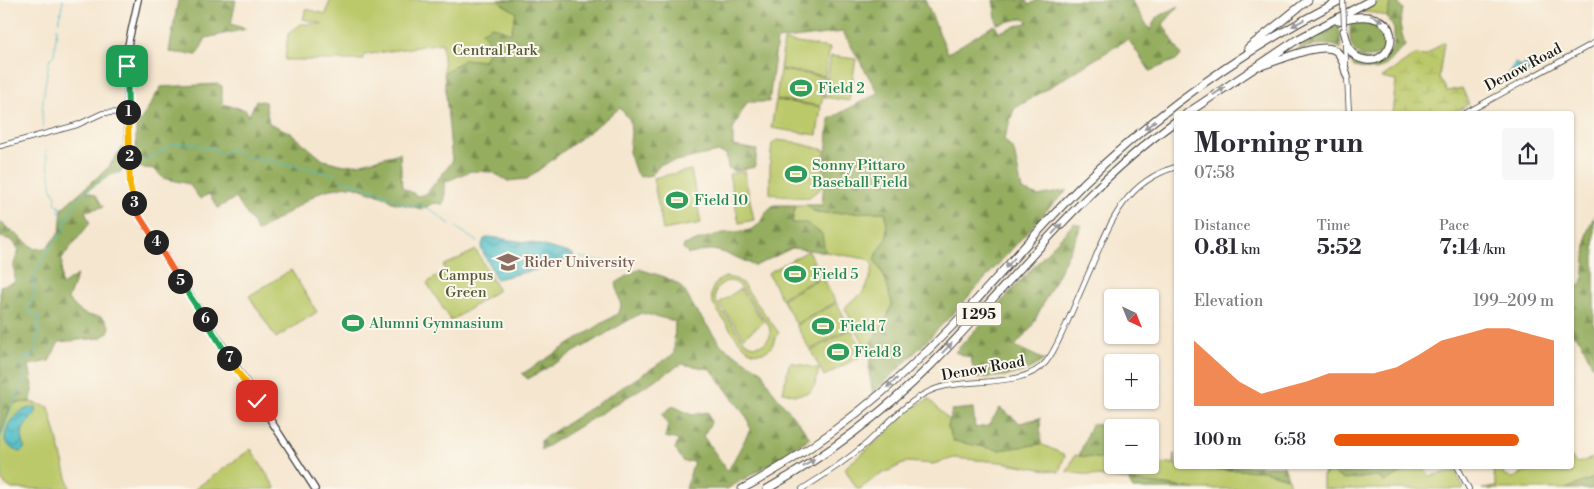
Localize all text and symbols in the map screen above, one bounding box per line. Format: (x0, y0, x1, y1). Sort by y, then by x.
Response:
one-way arrow (1369, 14, 1384, 23)
one-way arrow (1292, 18, 1305, 27)
street label: Denow Road (1481, 39, 1565, 96)
park label: Central Park (453, 41, 539, 60)
pin (106, 45, 148, 87)
icon: arrive (113, 52, 141, 80)
sports icon: Field 2 (788, 75, 814, 101)
place label: Field 2 (818, 79, 865, 98)
one-way arrow (1212, 86, 1226, 95)
pin: 1 (116, 100, 140, 124)
text: 1 (125, 103, 132, 121)
one-way arrow (1144, 119, 1157, 130)
text: Morning run (1194, 126, 1363, 161)
button: share (1502, 128, 1554, 180)
pin: 2 (116, 144, 142, 170)
text: 2 (125, 148, 134, 166)
place label: Sonny Pittaro Baseball Field (811, 156, 908, 192)
sports icon: Sonny Pittaro Baseball Field (783, 161, 809, 187)
text: 07:58 (1194, 163, 1235, 183)
sports icon: Field 10 (664, 187, 690, 213)
pin: 3 (122, 190, 146, 216)
place label: Field 10 (694, 191, 748, 210)
text: 3 (130, 194, 139, 212)
text: Distance (1194, 217, 1251, 235)
text: Time (1317, 217, 1350, 235)
text: Pace (1439, 217, 1469, 235)
one-way arrow (1051, 223, 1063, 235)
pin: 4 (144, 230, 168, 254)
text: 4 (152, 233, 161, 251)
text: 0.81 (1194, 235, 1238, 261)
text: 5:52 (1317, 235, 1362, 261)
text: 7:14 (1439, 235, 1481, 261)
text: km (1238, 241, 1261, 259)
text: /km (1481, 241, 1506, 259)
school or university icon: Rider University (495, 249, 521, 275)
place label: Rider University (524, 253, 636, 272)
one-way arrow (1004, 257, 1016, 269)
sports icon: Field 5 (782, 261, 808, 287)
place label: Field 5 (812, 265, 859, 284)
park label: Campus Green (439, 266, 493, 302)
pin: 5 (168, 268, 192, 294)
text: 5 (176, 272, 185, 290)
north arrow (1104, 289, 1159, 344)
map controls (1104, 289, 1159, 474)
text: Elevation (1194, 291, 1263, 311)
text: 199–209 m (1473, 291, 1554, 311)
road number: I 295 (956, 302, 1002, 326)
pin: 6 (192, 306, 218, 332)
text: 6 (201, 310, 210, 328)
sports icon: Alumni Gymnasium (340, 310, 366, 336)
sports icon: Field 7 (810, 313, 836, 339)
place label: Alumni Gymnasium (368, 314, 504, 333)
place label: Field 7 (840, 317, 886, 336)
sports icon: Field 8 (825, 339, 851, 365)
place label: Field 8 (854, 343, 901, 362)
one-way arrow (941, 343, 953, 355)
pin: 7 (216, 346, 242, 370)
text: 7 (225, 349, 234, 367)
street label: Denow Road (940, 352, 1027, 385)
button: + (1104, 354, 1159, 409)
one-way arrow (886, 378, 899, 389)
pin (236, 380, 278, 422)
icon: check (243, 387, 271, 415)
button: − (1104, 419, 1159, 474)
text: 100 m (1194, 430, 1242, 450)
text: 6:58 (1274, 430, 1306, 450)
one-way arrow (802, 458, 815, 468)

